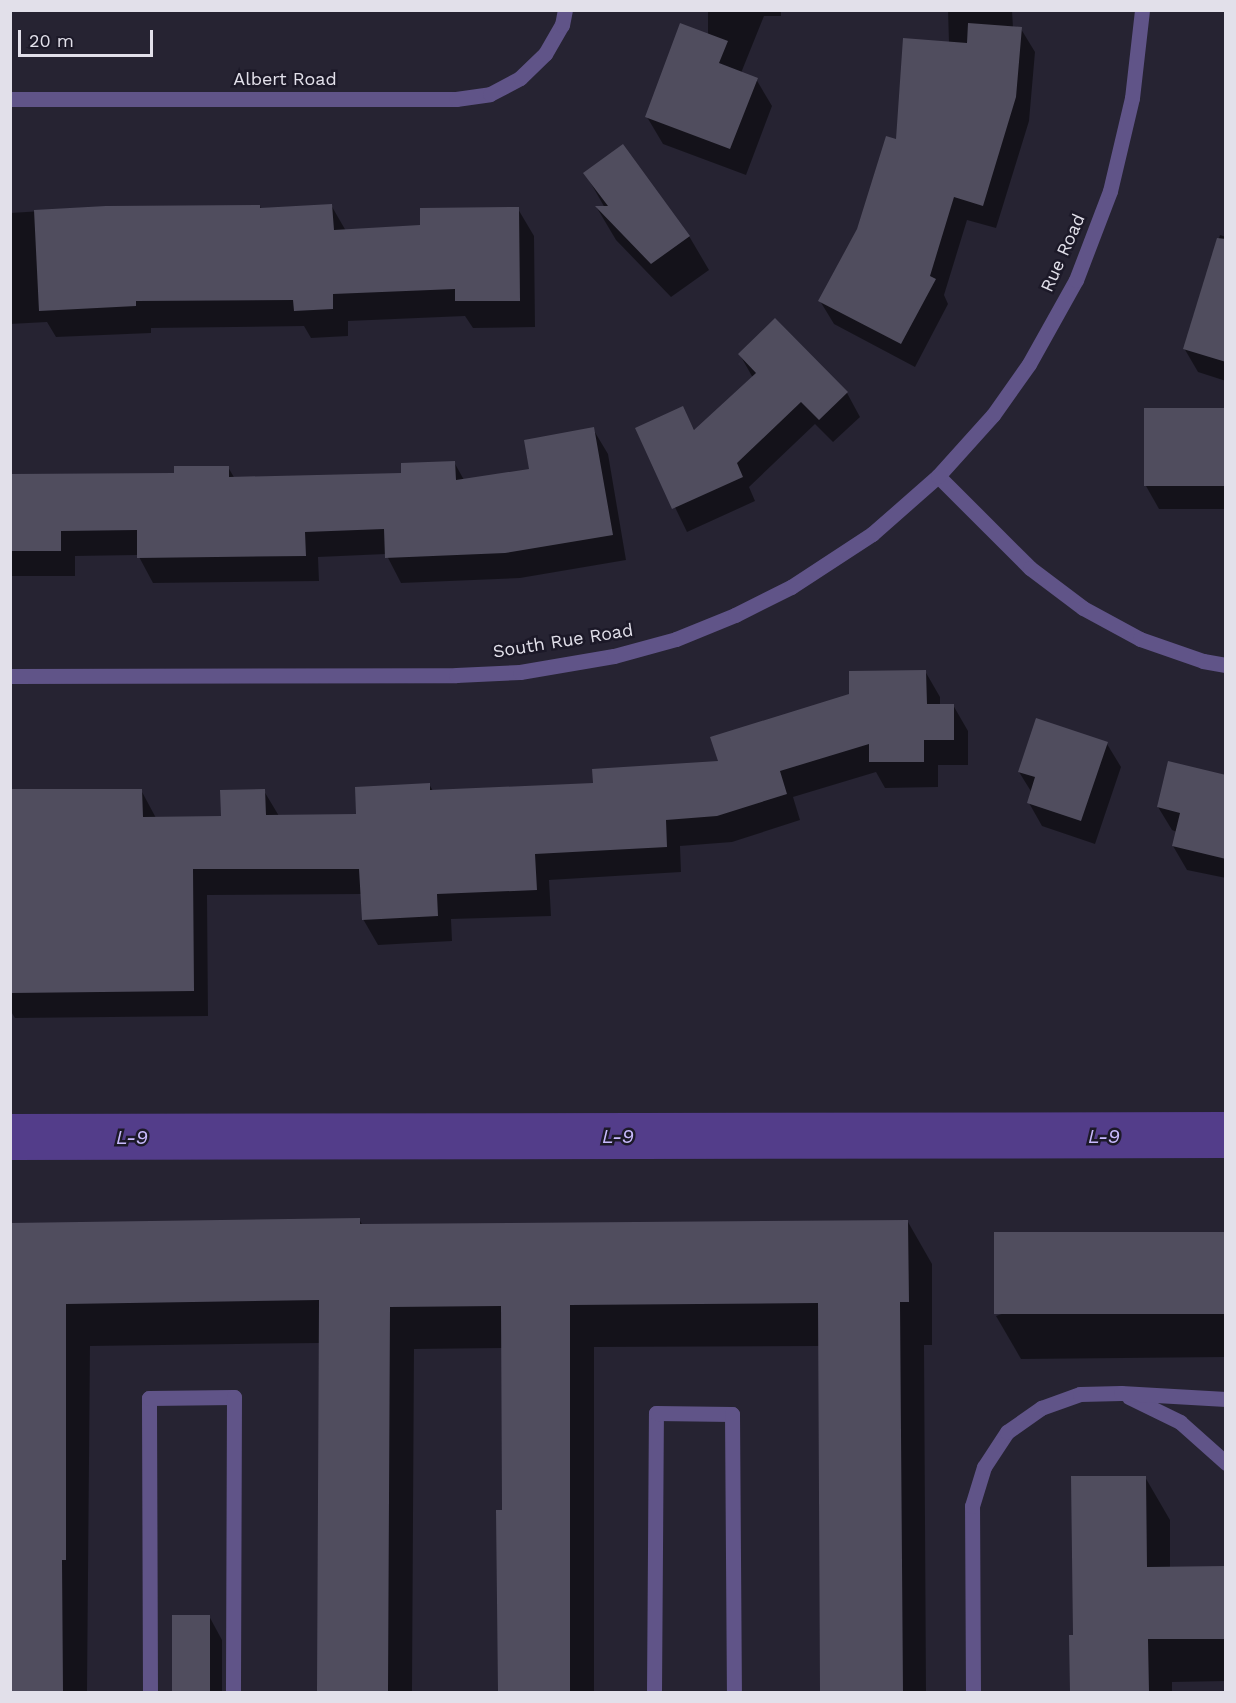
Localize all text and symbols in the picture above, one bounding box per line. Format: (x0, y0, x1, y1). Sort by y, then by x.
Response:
scale bar (21, 18, 156, 56)
text: 20 m (29, 30, 74, 51)
street label: Albert Road (233, 68, 337, 90)
street label: Rue Road (1036, 211, 1090, 295)
street label: South Rue Road (491, 619, 635, 663)
water label: L-9 (602, 1124, 634, 1148)
water label: L-9 (1088, 1124, 1120, 1148)
water label: L-9 (116, 1125, 148, 1149)

